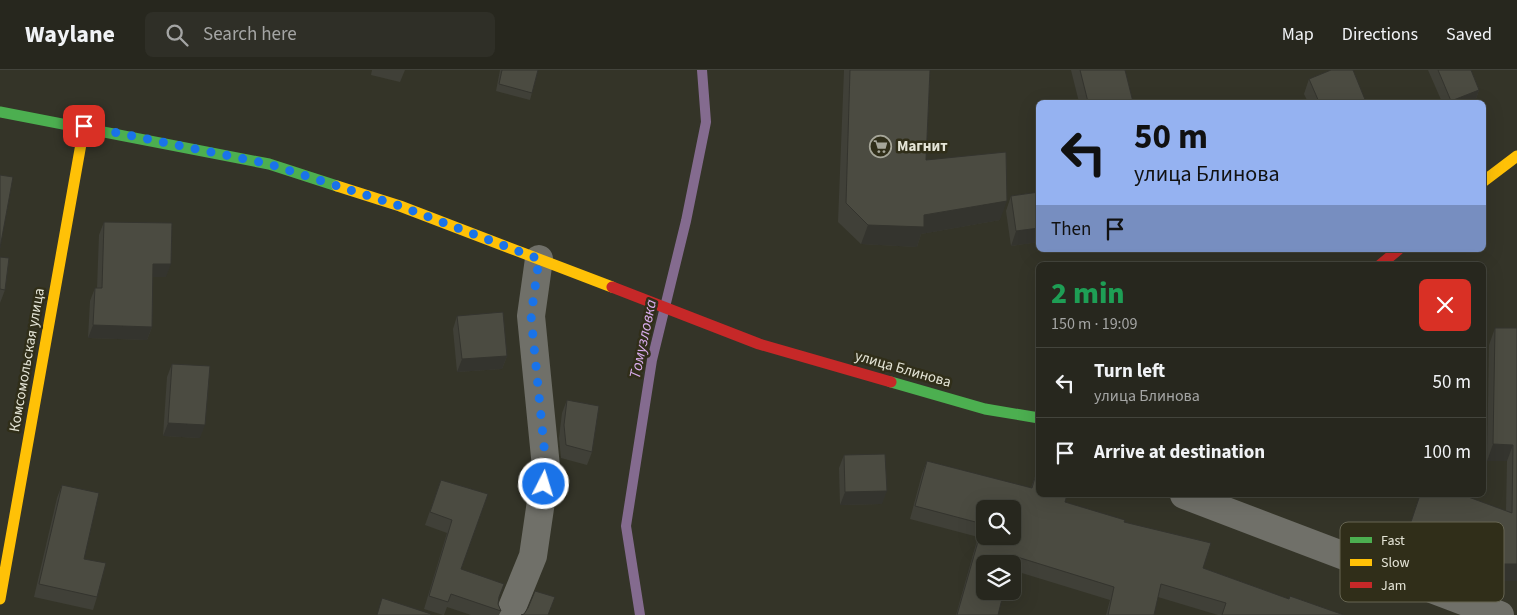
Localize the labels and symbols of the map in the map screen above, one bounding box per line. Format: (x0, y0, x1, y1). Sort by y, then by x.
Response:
pin (63, 105, 105, 147)
supermarket icon: Магнит (869, 134, 893, 158)
place label: Магнит (897, 136, 948, 157)
street label: Комсомольская улица (4, 287, 50, 433)
water label: Томузловка (624, 297, 662, 381)
street label: улица Блинова (852, 345, 954, 393)
position arrow (517, 457, 569, 509)
legend (1340, 522, 1504, 602)
text: Fast (1381, 531, 1405, 551)
text: Slow (1381, 553, 1410, 573)
text: Jam (1381, 576, 1406, 596)

